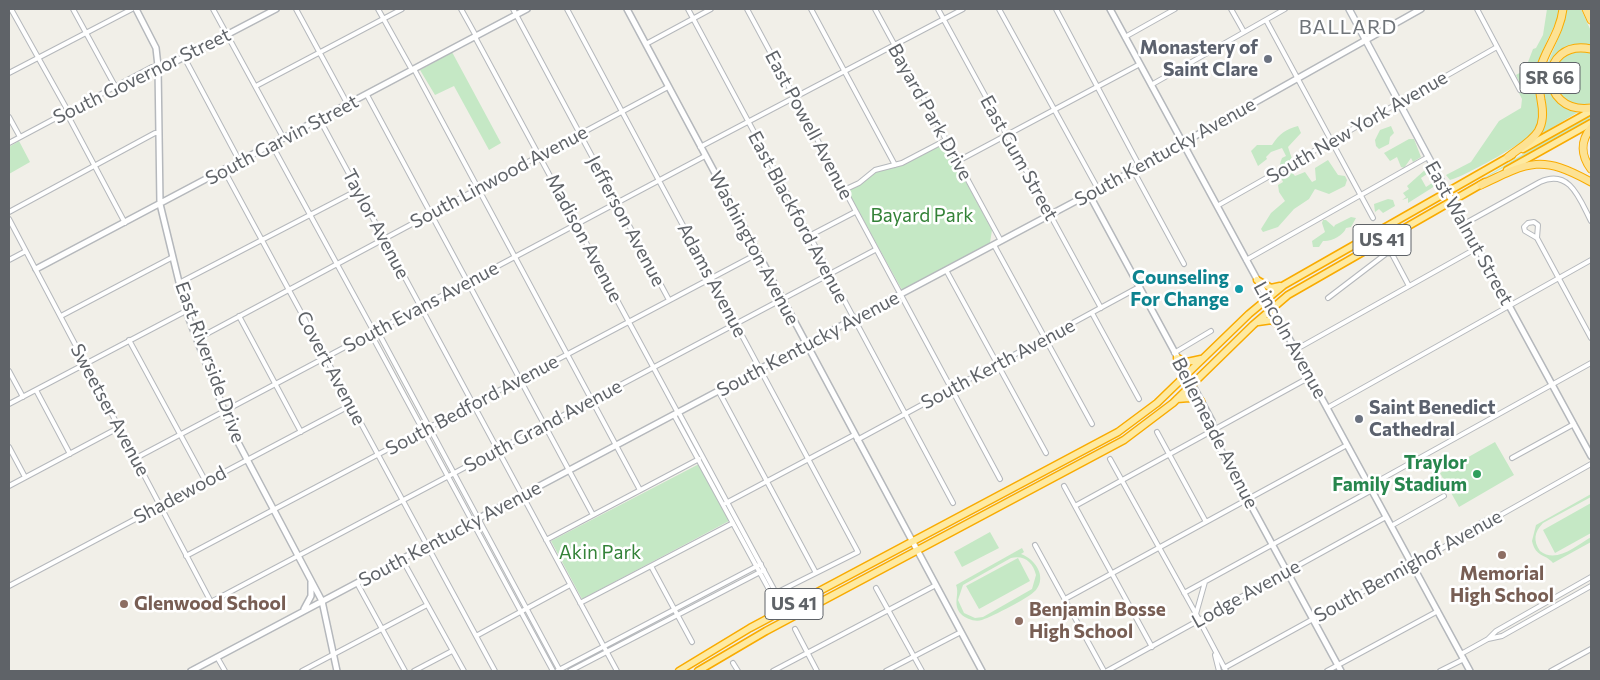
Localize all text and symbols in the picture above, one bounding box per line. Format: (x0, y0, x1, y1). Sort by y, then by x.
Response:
district label: BALLARD (1298, 15, 1398, 39)
street label: South Governor Street (50, 23, 234, 129)
place label: Monastery of Saint Clare (1140, 37, 1258, 81)
street label: Bayard Park Drive (883, 40, 977, 184)
street label: East Powell Avenue (760, 47, 858, 203)
marker: Monastery of Saint Clare (1262, 53, 1274, 65)
road number: SR 66 (1520, 62, 1580, 94)
street label: South New York Avenue (1262, 66, 1452, 188)
street label: South Garvin Street (202, 90, 362, 190)
street label: East Gum Street (975, 91, 1063, 225)
street label: South Kentucky Avenue (1071, 93, 1259, 211)
street label: South Linwood Avenue (407, 121, 591, 233)
street label: East Blackford Avenue (743, 127, 853, 307)
street label: Jefferson Avenue (582, 152, 670, 290)
street label: East Walnut Street (1420, 157, 1518, 309)
street label: Taylor Avenue (338, 165, 414, 283)
street label: Washington Avenue (704, 167, 804, 329)
street label: Madison Avenue (541, 170, 627, 306)
park label: Bayard Park (870, 205, 974, 227)
street label: Adams Avenue (672, 219, 752, 341)
road number: US 41 (1353, 224, 1411, 256)
street label: South Evans Avenue (340, 256, 502, 358)
place label: Counseling For Change (1130, 267, 1229, 311)
street label: East Riverside Drive (170, 278, 250, 446)
street label: Lincoln Avenue (1248, 278, 1332, 402)
marker: Counseling For Change (1233, 283, 1245, 295)
street label: South Kentucky Avenue (713, 286, 903, 402)
street label: Covert Avenue (291, 307, 371, 429)
street label: South Kerth Avenue (917, 314, 1079, 414)
street label: Sweetser Avenue (66, 340, 154, 480)
street label: South Bedford Avenue (382, 350, 562, 460)
street label: Bellemeade Avenue (1167, 354, 1263, 512)
street label: South Grand Avenue (460, 375, 626, 477)
place label: Saint Benedict Cathedral (1369, 397, 1496, 441)
marker: Saint Benedict Cathedral (1353, 413, 1365, 425)
place label: Traylor Family Stadium (1332, 452, 1467, 496)
street label: Shadewood (130, 461, 230, 529)
marker: Traylor Family Stadium (1471, 468, 1483, 480)
street label: South Kentucky Avenue (355, 476, 545, 592)
street label: South Bennighof Avenue (1310, 505, 1506, 627)
park label: Akin Park (559, 542, 641, 564)
marker: Memorial High School (1496, 549, 1508, 561)
street label: Lodge Avenue (1188, 555, 1304, 633)
place label: Memorial High School (1450, 563, 1554, 607)
road number: US 41 (765, 588, 823, 620)
place label: Glenwood School (134, 593, 286, 615)
marker: Glenwood School (118, 598, 130, 610)
place label: Benjamin Bosse High School (1029, 599, 1166, 643)
marker: Benjamin Bosse High School (1013, 615, 1025, 627)

